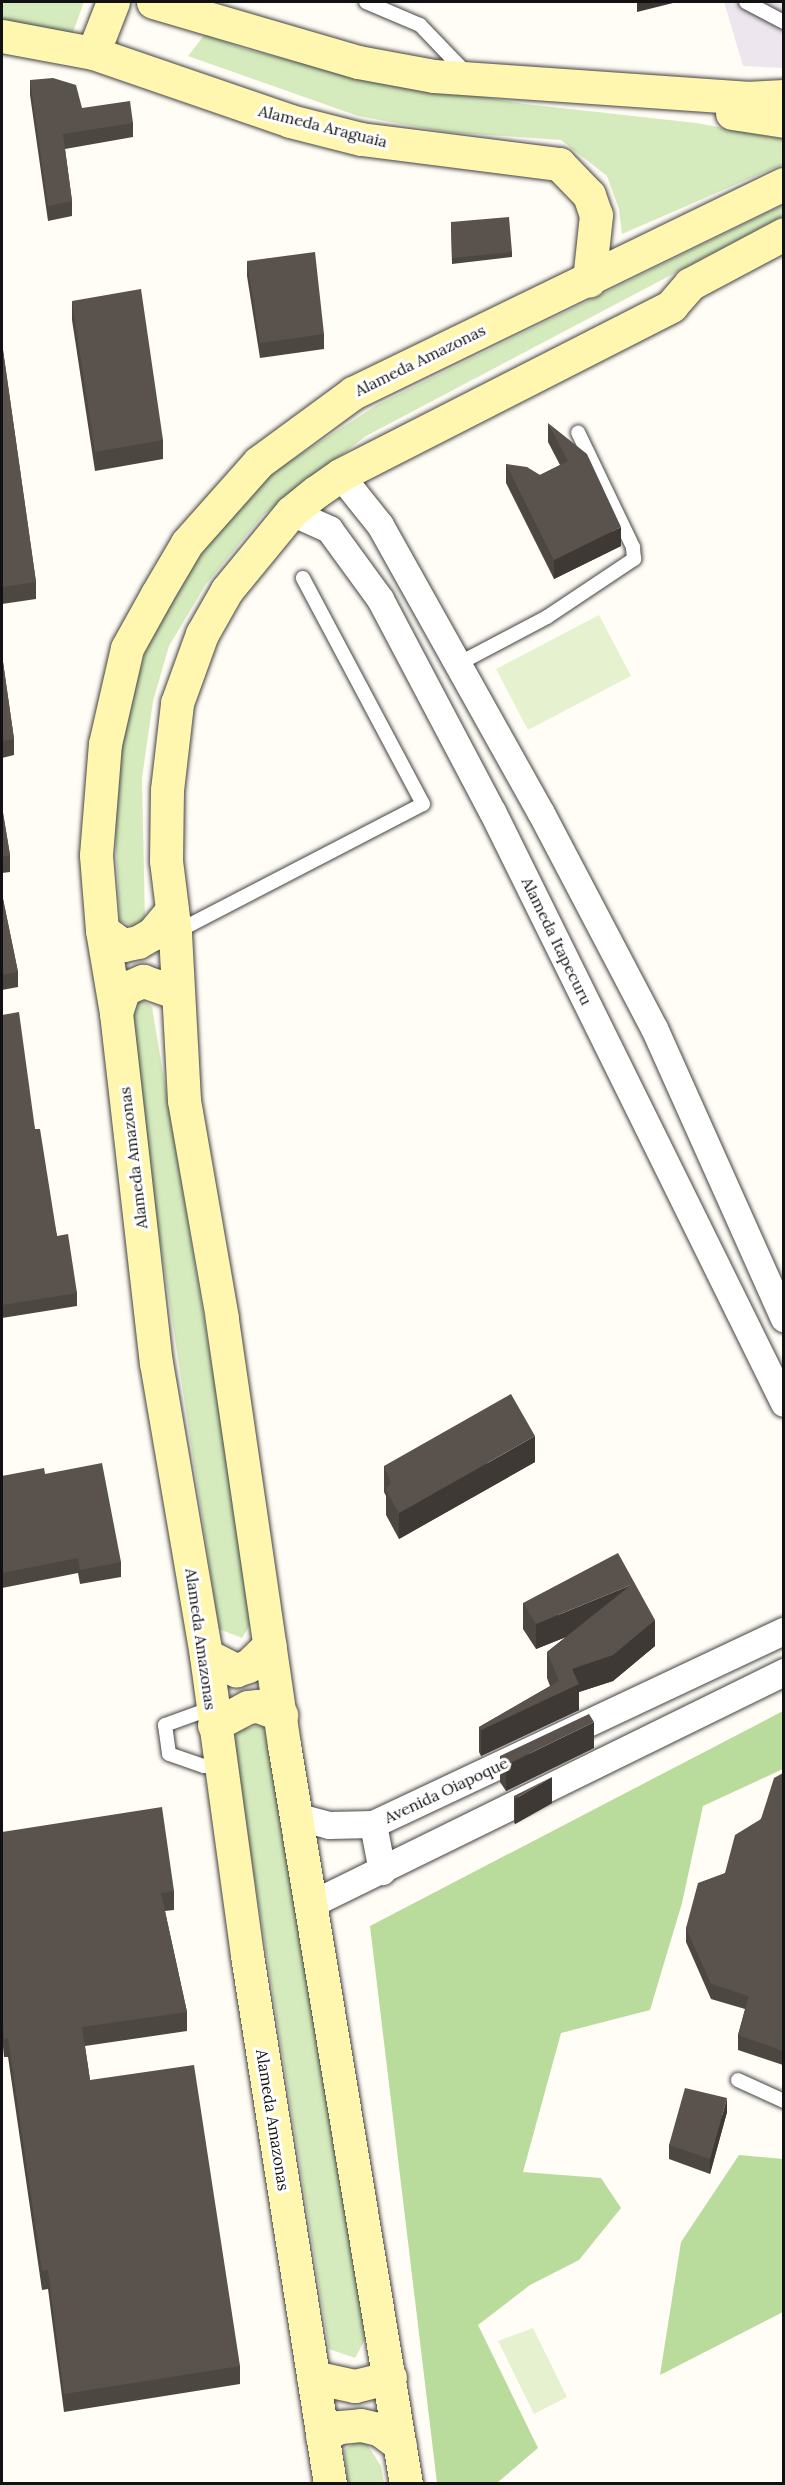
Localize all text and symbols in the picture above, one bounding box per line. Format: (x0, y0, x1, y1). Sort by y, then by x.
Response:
street label: Alameda Araguaia (257, 101, 389, 151)
street label: Alameda Amazonas (352, 320, 488, 400)
street label: Alameda Itapecuru (518, 874, 596, 1008)
street label: Alameda Amazonas (115, 1086, 151, 1230)
street label: Alameda Amazonas (182, 1567, 220, 1711)
street label: Avenida Oiapoque (381, 1753, 511, 1827)
street label: Alameda Amazonas (252, 2048, 294, 2192)

